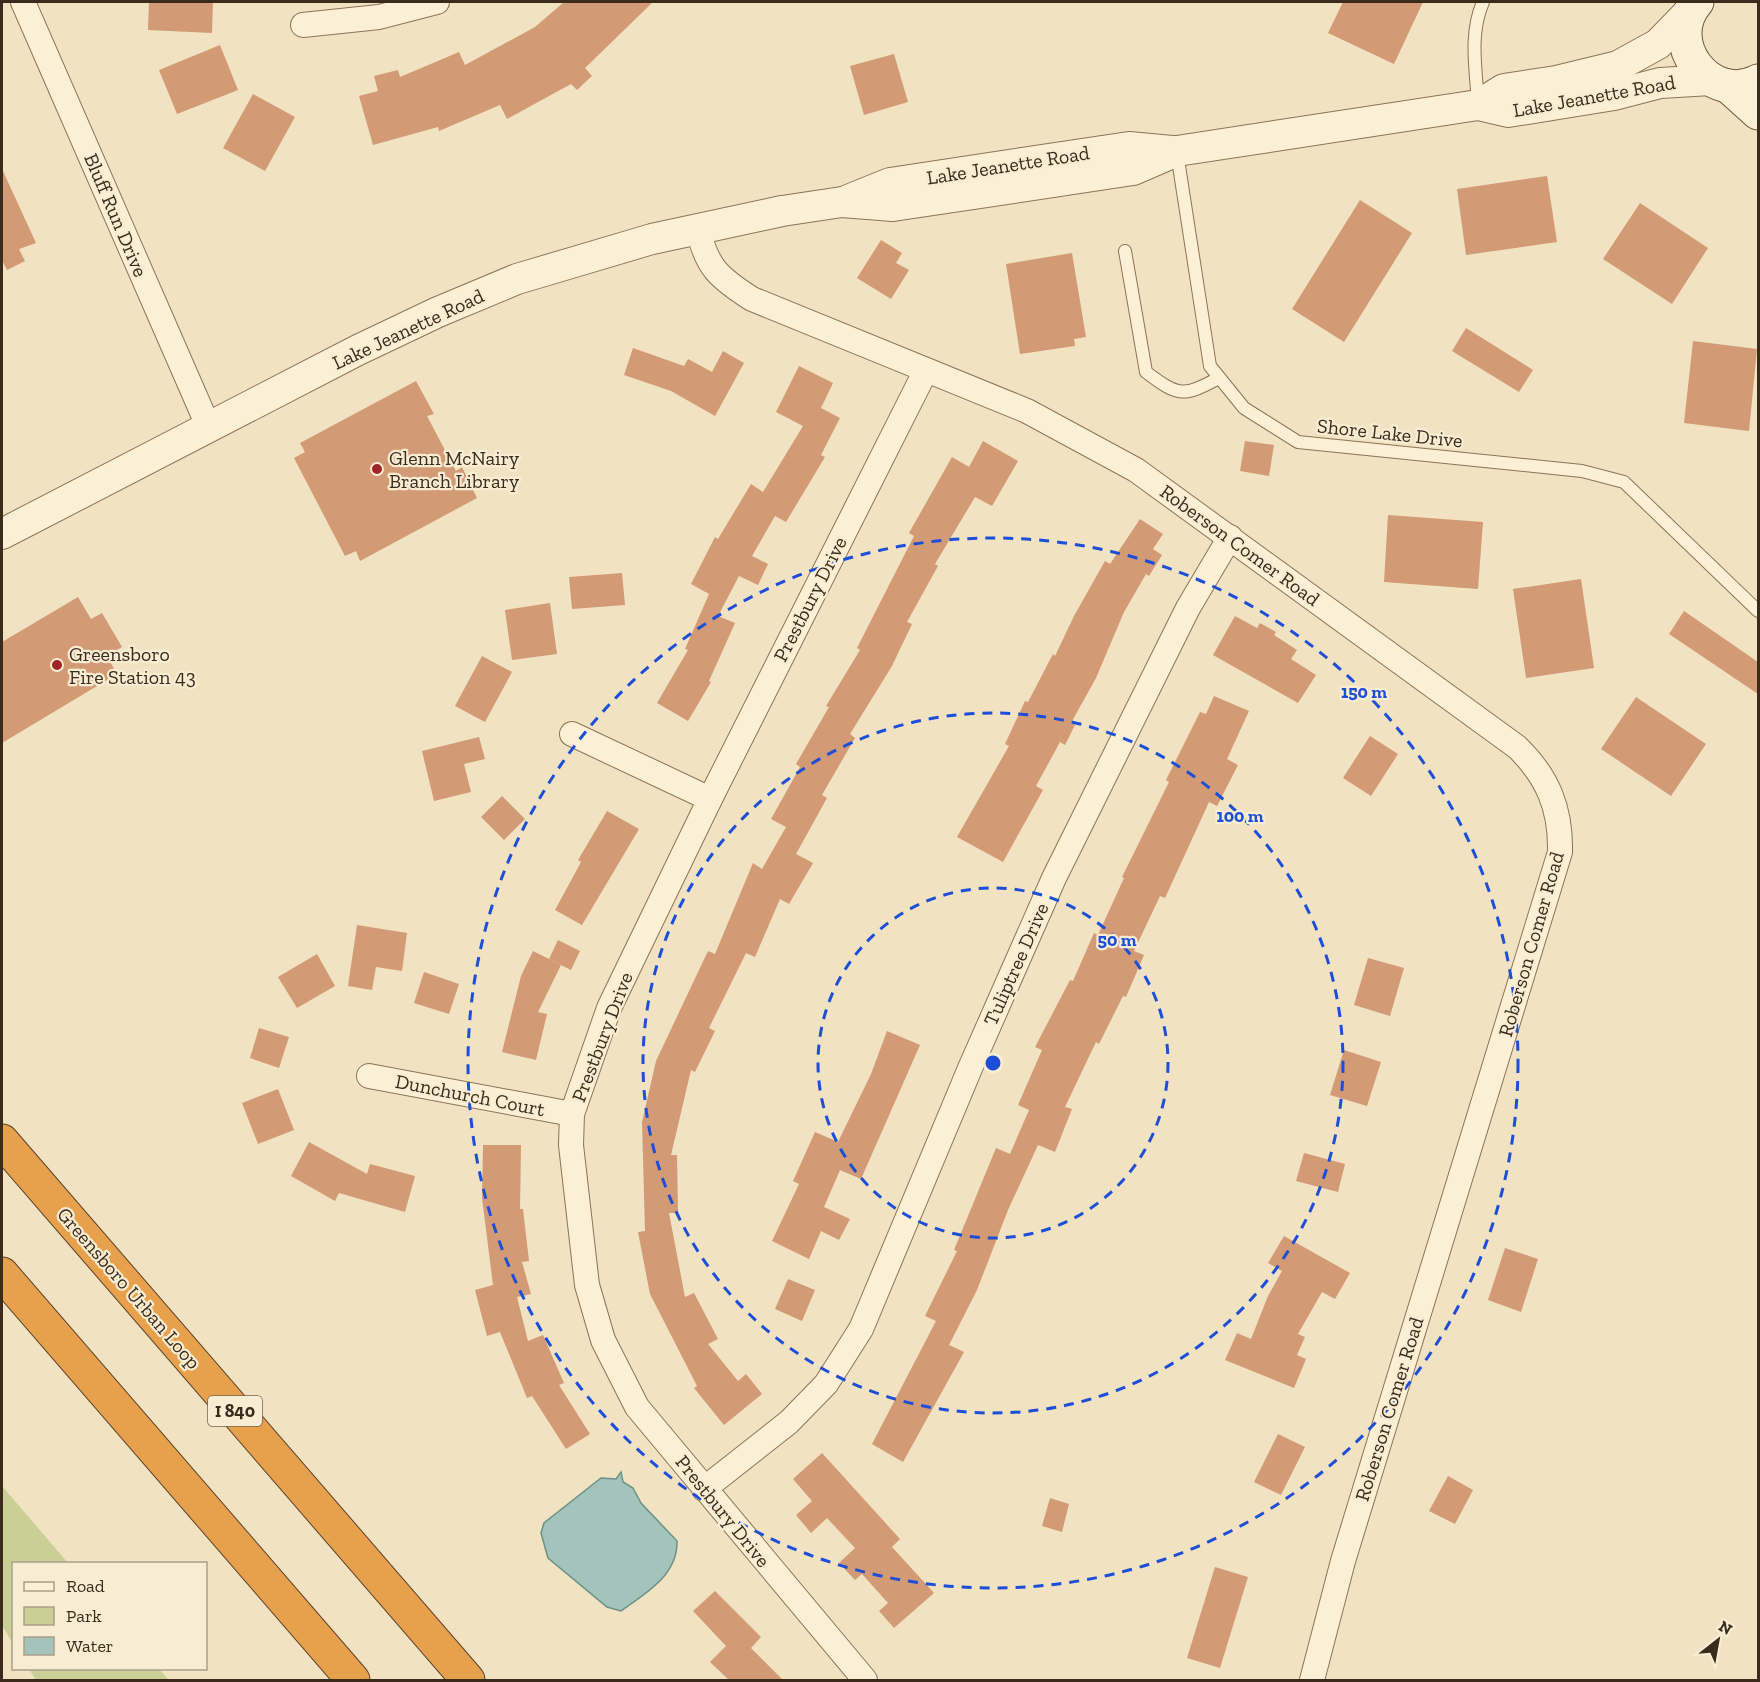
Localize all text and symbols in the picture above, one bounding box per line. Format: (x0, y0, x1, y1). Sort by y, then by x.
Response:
street label: Lake Jeanette Road (1511, 70, 1677, 122)
street label: Lake Jeanette Road (925, 140, 1091, 190)
street label: Bluff Run Drive (79, 150, 153, 280)
street label: Lake Jeanette Road (328, 283, 488, 375)
street label: Shore Lake Drive (1316, 413, 1464, 453)
place label: Glenn McNairy Branch Library (389, 446, 520, 493)
marker: Glenn McNairy Branch Library (370, 462, 384, 476)
street label: Roberson Comer Road (1156, 479, 1324, 611)
street label: Prestbury Drive (768, 532, 852, 666)
place label: Greensboro Fire Station 43 (69, 642, 196, 689)
marker: Greensboro Fire Station 43 (50, 658, 64, 672)
text: 150 m (1341, 681, 1387, 703)
text: 100 m (1216, 805, 1264, 827)
street label: Roberson Comer Road (1493, 849, 1569, 1039)
street label: Tuliptree Drive (978, 899, 1054, 1029)
text: 50 m (1098, 929, 1137, 951)
street label: Prestbury Drive (566, 969, 638, 1105)
centre of rings (983, 1053, 1003, 1073)
street label: Dunchurch Court (393, 1069, 547, 1121)
street label: Greensboro Urban Loop (52, 1202, 206, 1374)
street label: Roberson Comer Road (1350, 1314, 1428, 1504)
road number: I 840 (208, 1396, 262, 1426)
street label: Prestbury Drive (671, 1450, 775, 1572)
legend (12, 1562, 207, 1670)
text: Road (66, 1575, 105, 1597)
text: Park (66, 1605, 102, 1627)
north arrow (1688, 1610, 1748, 1670)
text: N (1715, 1616, 1736, 1639)
text: Water (66, 1635, 113, 1657)

